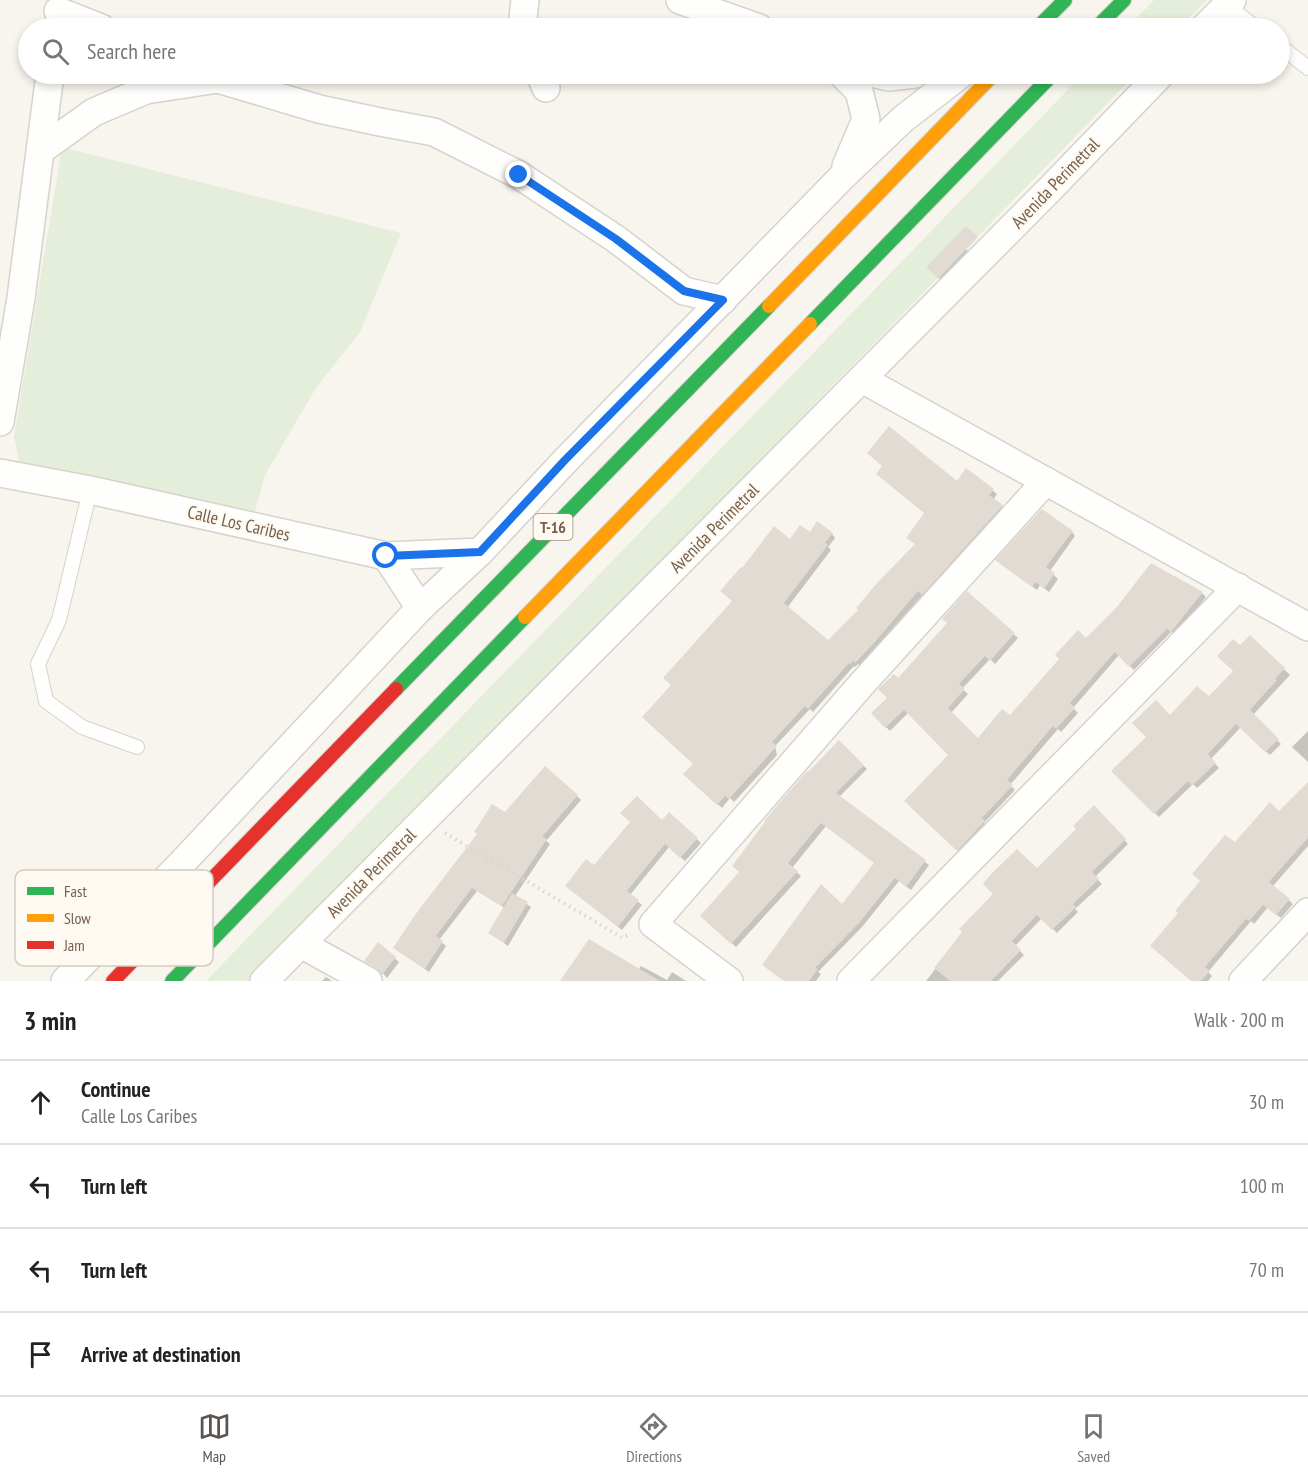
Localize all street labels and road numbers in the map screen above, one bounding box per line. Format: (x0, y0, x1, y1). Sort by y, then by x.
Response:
street label: Avenida Perimetral (1006, 132, 1105, 233)
street label: Avenida Perimetral (664, 478, 764, 578)
street label: Calle Los Caribes (185, 500, 293, 546)
road number: T-16 (534, 514, 572, 540)
street label: Avenida Perimetral (321, 823, 421, 923)

